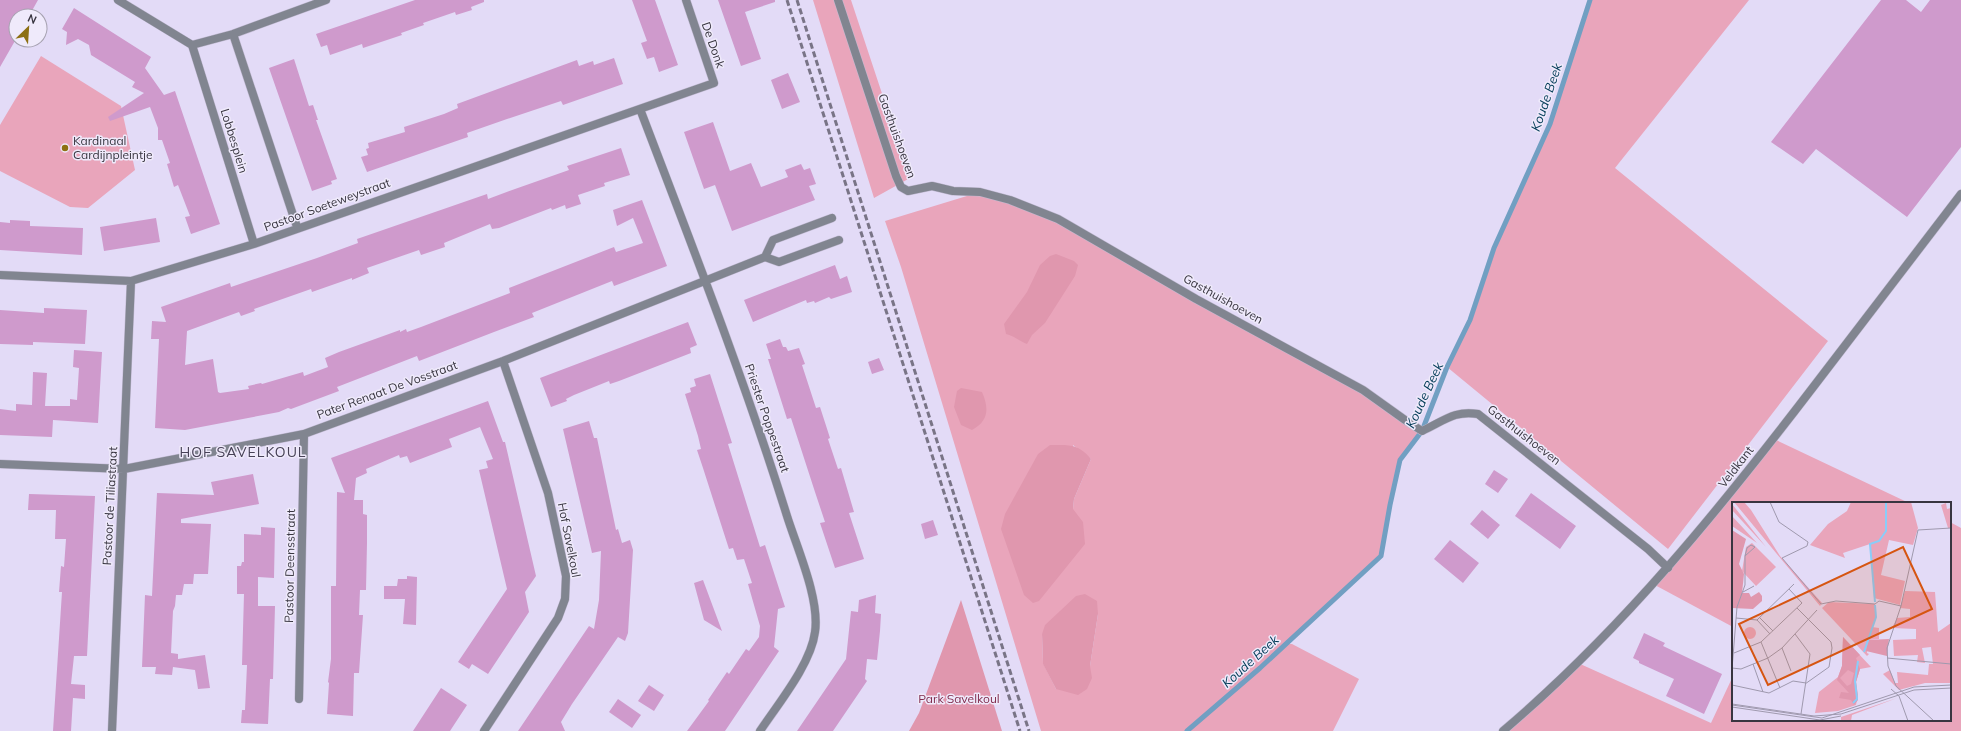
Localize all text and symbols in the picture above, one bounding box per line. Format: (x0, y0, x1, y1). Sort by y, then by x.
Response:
north arrow (8, 8, 48, 48)
text: N (26, 11, 39, 27)
street label: De Donk (699, 20, 729, 71)
water label: Koude Beek (1527, 61, 1565, 133)
street label: Gasthuishoeven (875, 91, 920, 180)
street label: Lobbesplein (218, 107, 251, 175)
place label: Kardinaal Cardijnpleintje (73, 133, 153, 162)
marker: Kardinaal Cardijnpleintje (60, 143, 70, 153)
street label: Pastoor Soeteweystraat (262, 175, 392, 234)
street label: Gasthuishoeven (1181, 270, 1266, 327)
street label: Pater Renaat De Vosstraat (315, 357, 459, 422)
water label: Koude Beek (1402, 359, 1446, 431)
street label: Priester Poppestraat (742, 362, 793, 474)
street label: Gasthuishoeven (1485, 401, 1564, 468)
district label: HOF SAVELKOUL (179, 443, 307, 461)
street label: Veldkant (1715, 443, 1757, 491)
street label: Pastoor de Tiliastraat (99, 446, 120, 566)
street label: Hof Savelkoul (555, 501, 584, 579)
inset map (1732, 502, 1951, 721)
street label: Pastoor Deensstraat (281, 509, 298, 623)
water label: Koude Beek (1218, 631, 1282, 691)
park label: Park Savelkoul (918, 691, 1000, 706)

